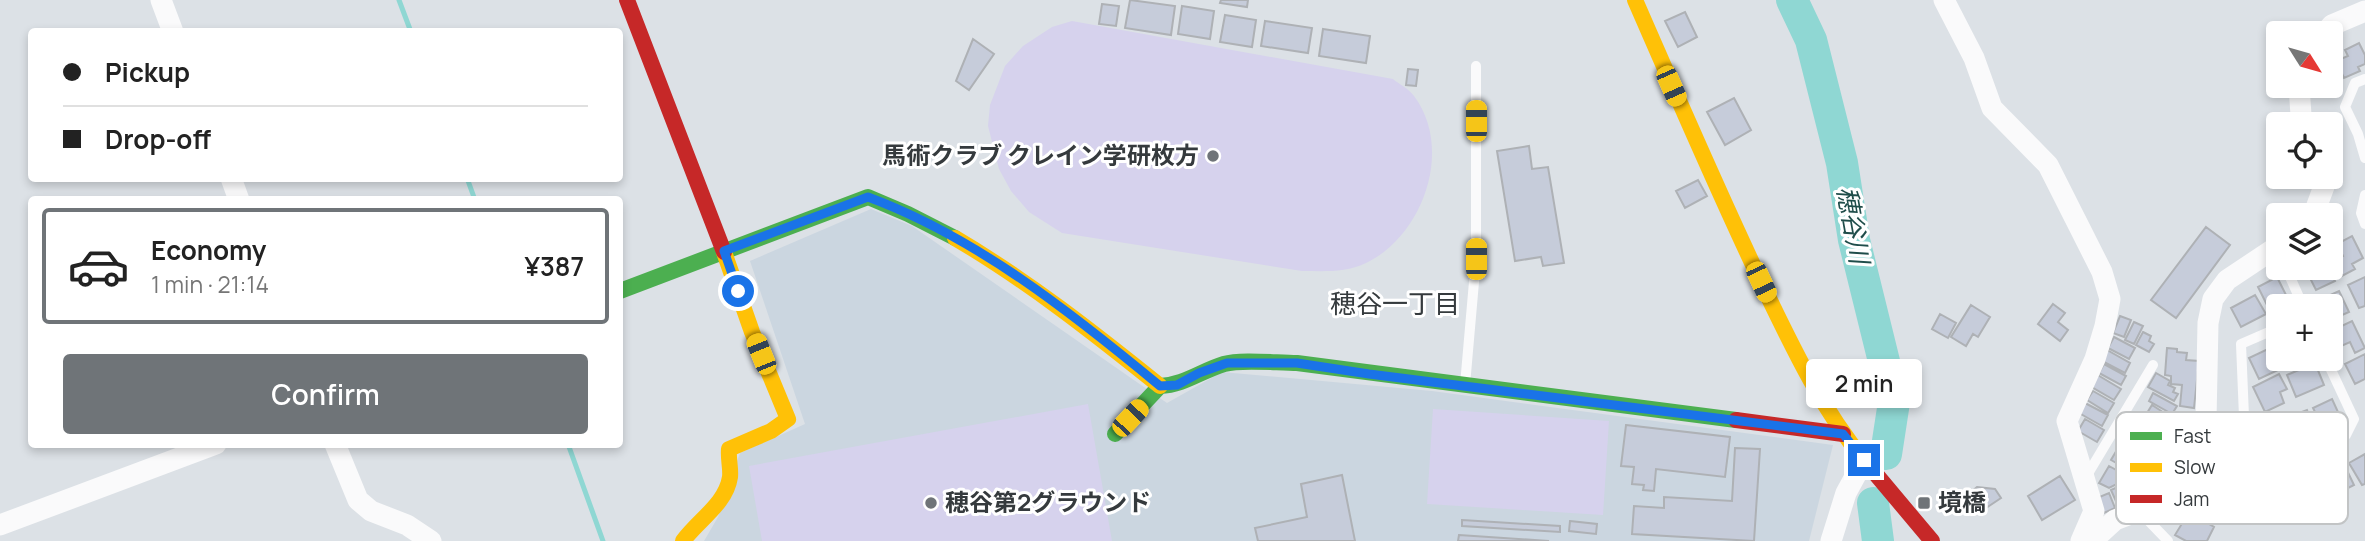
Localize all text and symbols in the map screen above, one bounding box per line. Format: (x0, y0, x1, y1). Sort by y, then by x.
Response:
north arrow (2266, 21, 2343, 98)
map controls (2266, 21, 2343, 371)
text: Pickup (105, 54, 190, 90)
car (1653, 63, 1690, 109)
car (1466, 100, 1487, 142)
button: locate (2266, 112, 2343, 189)
text: Drop-off (105, 121, 211, 157)
place label: 馬術クラブ クレイン学研枚方 (882, 138, 1199, 171)
marker: 馬術クラブ クレイン学研枚方 (1205, 148, 1221, 164)
water label: 穂谷川 (1829, 183, 1879, 269)
button: layers (2266, 203, 2343, 280)
text: Economy (151, 232, 266, 268)
icon: car (67, 235, 130, 298)
car (1466, 238, 1487, 280)
text: ¥387 (524, 248, 584, 284)
car (1743, 259, 1780, 305)
text: 1 min · 21:14 (151, 268, 269, 300)
route start (722, 275, 754, 307)
district label: 穂谷一丁目 (1330, 285, 1460, 321)
button: + (2266, 294, 2343, 371)
car (744, 331, 779, 377)
button: Confirm (63, 354, 588, 434)
callout: 2 min (1806, 358, 1922, 407)
text: 2 min (1835, 367, 1893, 399)
car (1108, 395, 1153, 441)
legend (2116, 412, 2348, 524)
text: Fast (2174, 423, 2211, 449)
route end (1848, 444, 1880, 476)
text: Slow (2174, 454, 2216, 480)
place label: 穂谷第2グラウンド (945, 485, 1151, 518)
place label: 境橋 (1938, 485, 1986, 518)
text: Jam (2174, 486, 2209, 512)
marker: 穂谷第2グラウンド (923, 495, 939, 511)
marker: 境橋 (1916, 495, 1932, 511)

